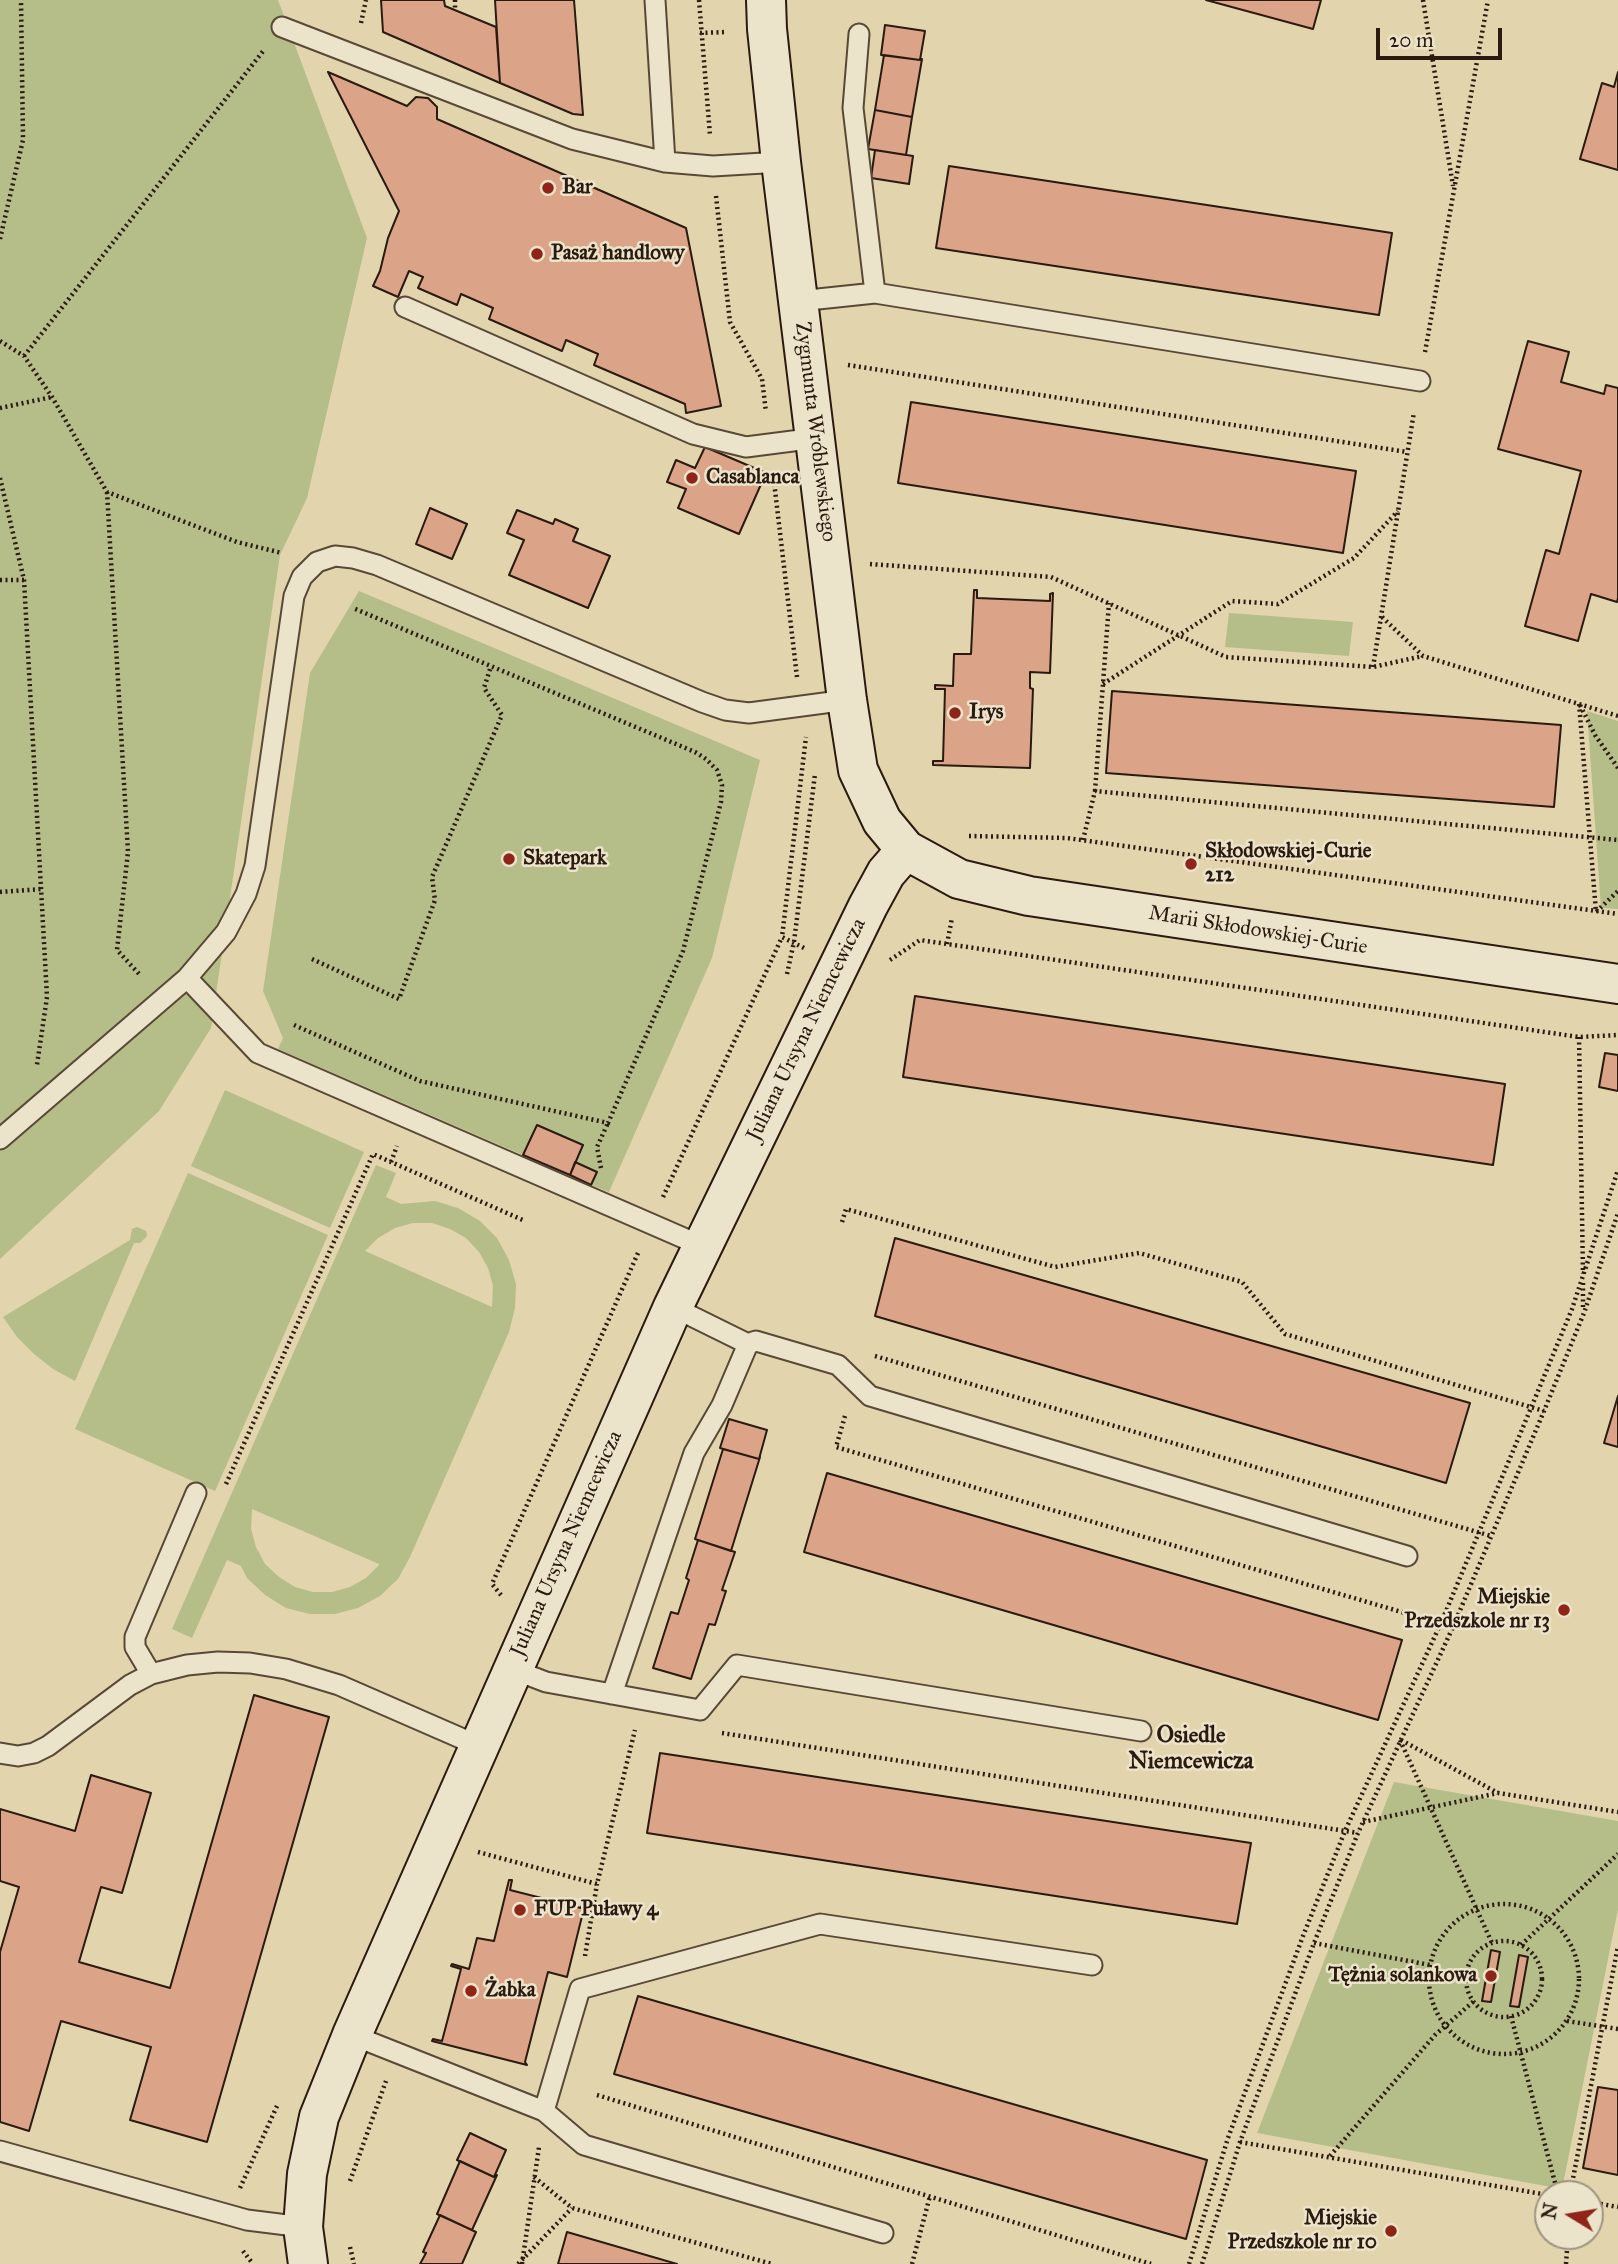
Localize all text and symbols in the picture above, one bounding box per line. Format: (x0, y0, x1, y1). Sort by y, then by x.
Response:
scale bar (1380, 14, 1506, 58)
text: 20 m (1389, 27, 1434, 53)
place label: Bar (562, 175, 593, 201)
marker: Bar (540, 180, 556, 196)
place label: Pasaż handlowy (551, 241, 685, 267)
marker: Pasaż handlowy (529, 246, 545, 262)
street label: Zygmunta Wróblewskiego (789, 321, 841, 543)
place label: Casablanca (706, 465, 799, 491)
marker: Casablanca (684, 470, 700, 486)
place label: Irys (969, 700, 1003, 726)
marker: Irys (947, 705, 963, 721)
place label: Skłodowskiej-Curie 212 (1205, 839, 1371, 889)
place label: Skatepark (523, 846, 607, 872)
marker: Skatepark (501, 851, 517, 867)
marker: Skłodowskiej-Curie 212 (1183, 856, 1199, 872)
street label: Marii Skłodowskiej-Curie (1147, 901, 1369, 961)
street label: Juliana Ursyna Niemcewicza (742, 914, 872, 1146)
street label: Juliana Ursyna Niemcewicza (506, 1427, 628, 1661)
place label: Miejskie Przedszkole nr 13 (1404, 1585, 1550, 1635)
marker: Miejskie Przedszkole nr 13 (1556, 1602, 1572, 1618)
district label: Osiedle Niemcewicza (1128, 1722, 1254, 1776)
place label: FUP Puławy 4 (534, 1897, 658, 1923)
marker: FUP Puławy 4 (512, 1902, 528, 1918)
place label: Tężnia solankowa (1328, 1963, 1477, 1989)
marker: Tężnia solankowa (1483, 1968, 1499, 1984)
place label: Żabka (485, 1978, 536, 2004)
marker: Żabka (463, 1983, 479, 1999)
north arrow (1534, 2180, 1604, 2250)
text: N (1537, 2201, 1563, 2221)
place label: Miejskie Przedszkole nr 10 (1228, 2206, 1377, 2256)
marker: Miejskie Przedszkole nr 10 (1383, 2223, 1399, 2239)

